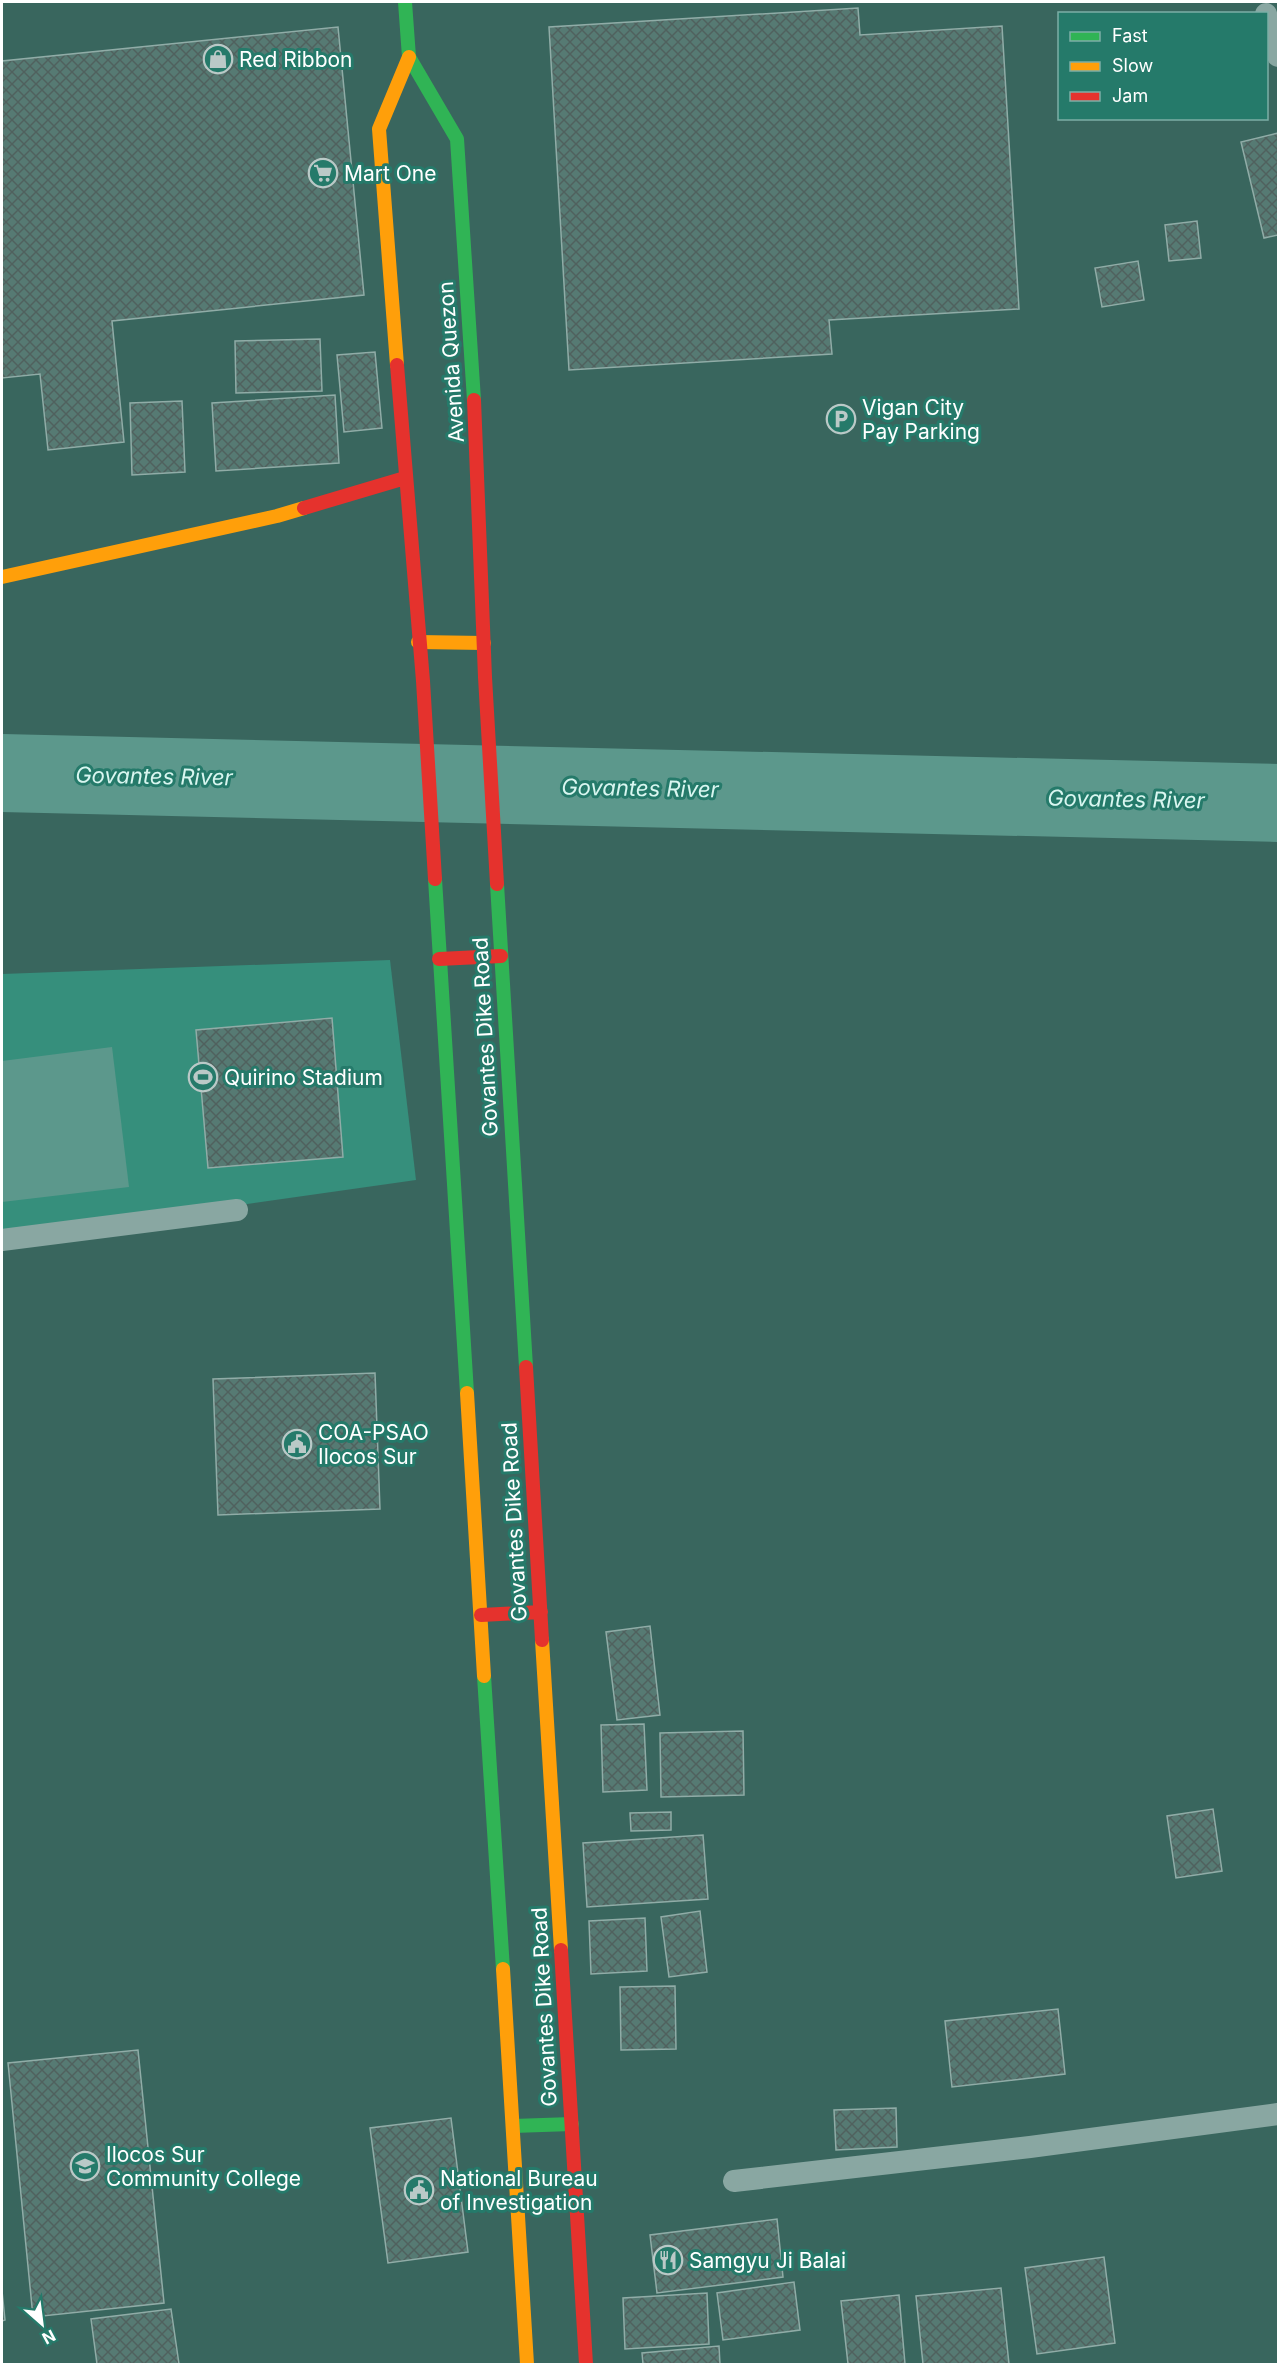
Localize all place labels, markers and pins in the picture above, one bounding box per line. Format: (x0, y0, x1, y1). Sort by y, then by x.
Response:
shop icon: Red Ribbon (202, 43, 234, 75)
place label: Red Ribbon (239, 47, 353, 72)
supermarket icon: Mart One (307, 157, 339, 189)
place label: Mart One (344, 161, 436, 186)
place label: Vigan City Pay Parking (862, 395, 980, 444)
parking icon: Vigan City Pay Parking (825, 403, 857, 435)
sports icon: Quirino Stadium (187, 1061, 219, 1093)
place label: Quirino Stadium (224, 1065, 383, 1090)
place label: COA-PSAO Ilocos Sur (318, 1420, 429, 1469)
public building icon: COA-PSAO Ilocos Sur (281, 1428, 313, 1460)
place label: Ilocos Sur Community College (106, 2142, 301, 2191)
school or university icon: Ilocos Sur Community College (69, 2150, 101, 2182)
place label: National Bureau of Investigation (440, 2166, 598, 2215)
public building icon: National Bureau of Investigation (403, 2174, 435, 2206)
restaurant icon: Samgyu Ji Balai (652, 2244, 684, 2276)
place label: Samgyu Ji Balai (689, 2248, 846, 2273)

